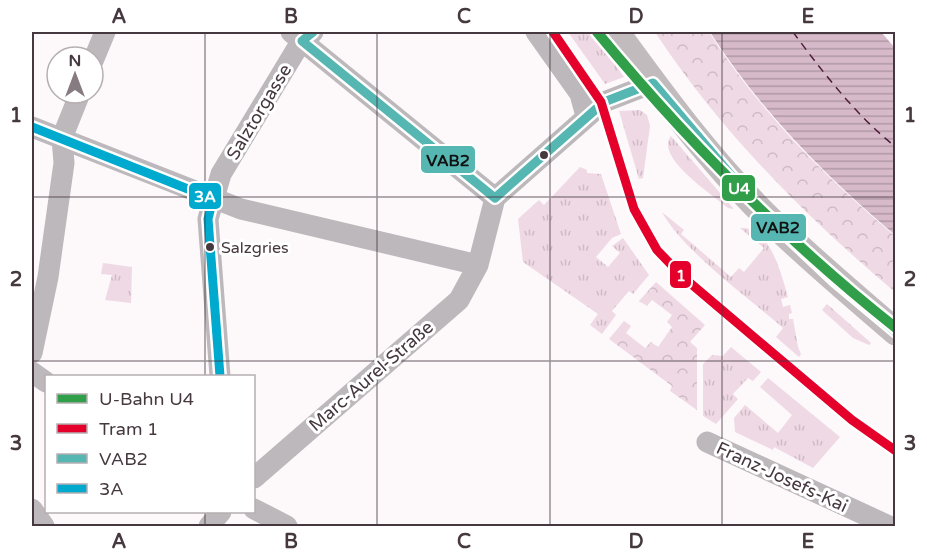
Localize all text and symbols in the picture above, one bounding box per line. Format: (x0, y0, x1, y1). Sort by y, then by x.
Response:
text: A (112, 5, 127, 29)
text: B (284, 5, 298, 29)
text: C (457, 5, 471, 29)
text: D (628, 5, 644, 29)
text: E (802, 5, 815, 29)
north arrow (45, 45, 105, 105)
text: N (69, 51, 81, 71)
street label: Salztorgasse (222, 60, 296, 164)
text: 1 (10, 104, 22, 128)
text: 1 (904, 104, 916, 128)
line badge: VAB2 (420, 145, 476, 174)
unlabelled marker (538, 149, 550, 161)
text: VAB2 (426, 151, 470, 171)
line badge: U4 (721, 174, 756, 202)
text: U4 (728, 179, 750, 199)
line badge: 3A (188, 182, 222, 210)
text: 3A (194, 187, 216, 207)
line badge: VAB2 (750, 213, 807, 242)
text: VAB2 (756, 218, 800, 238)
place label: Salzgries (221, 238, 289, 258)
marker: Salzgries (204, 241, 216, 253)
line badge: 1 (669, 260, 692, 289)
text: 1 (676, 266, 686, 286)
text: 2 (10, 268, 22, 292)
text: 2 (904, 268, 916, 292)
street label: Marc-Aurel-Straße (304, 316, 438, 436)
legend (45, 375, 255, 513)
text: U-Bahn U4 (99, 388, 194, 410)
text: Tram 1 (99, 418, 158, 440)
text: 3 (10, 432, 22, 456)
text: 3 (904, 432, 916, 456)
street label: Franz-Josefs-Kai (713, 437, 851, 517)
text: VAB2 (99, 448, 148, 470)
text: 3A (99, 478, 124, 500)
text: A (112, 530, 127, 554)
text: B (284, 530, 298, 554)
text: C (457, 530, 471, 554)
text: D (628, 530, 644, 554)
text: E (802, 530, 815, 554)

